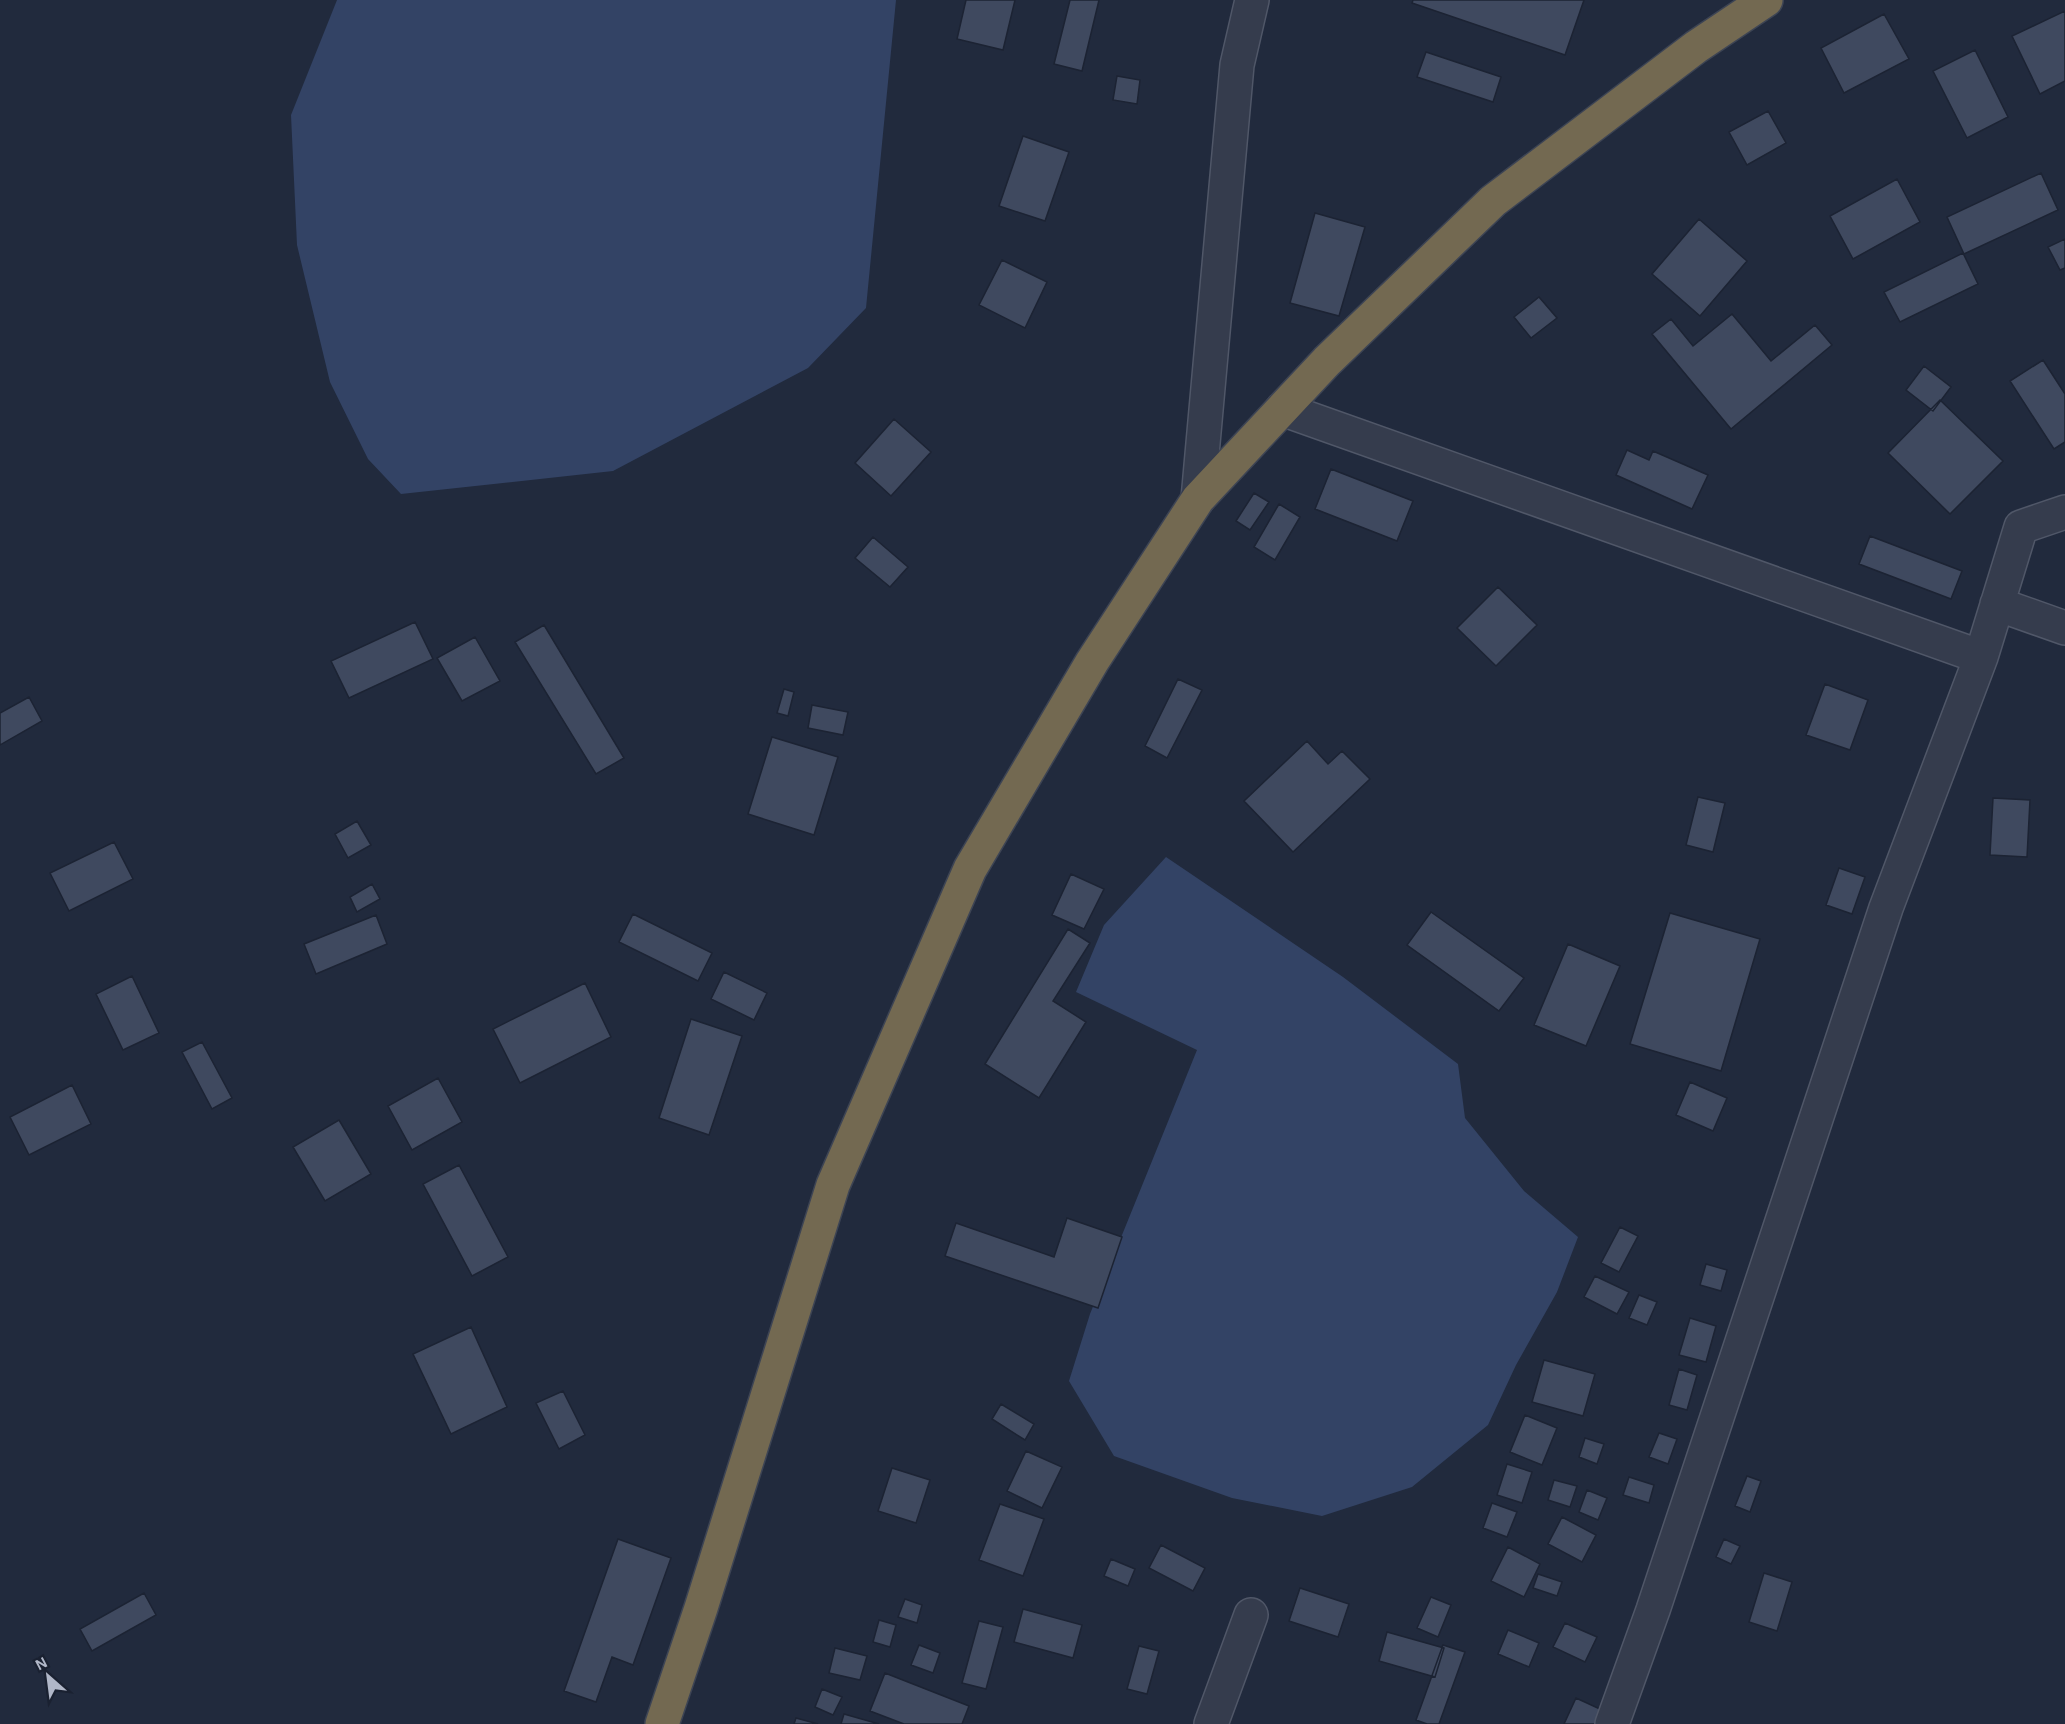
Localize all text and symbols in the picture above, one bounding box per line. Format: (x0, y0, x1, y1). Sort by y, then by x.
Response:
north arrow (18, 1646, 78, 1706)
text: N (33, 1654, 50, 1673)

